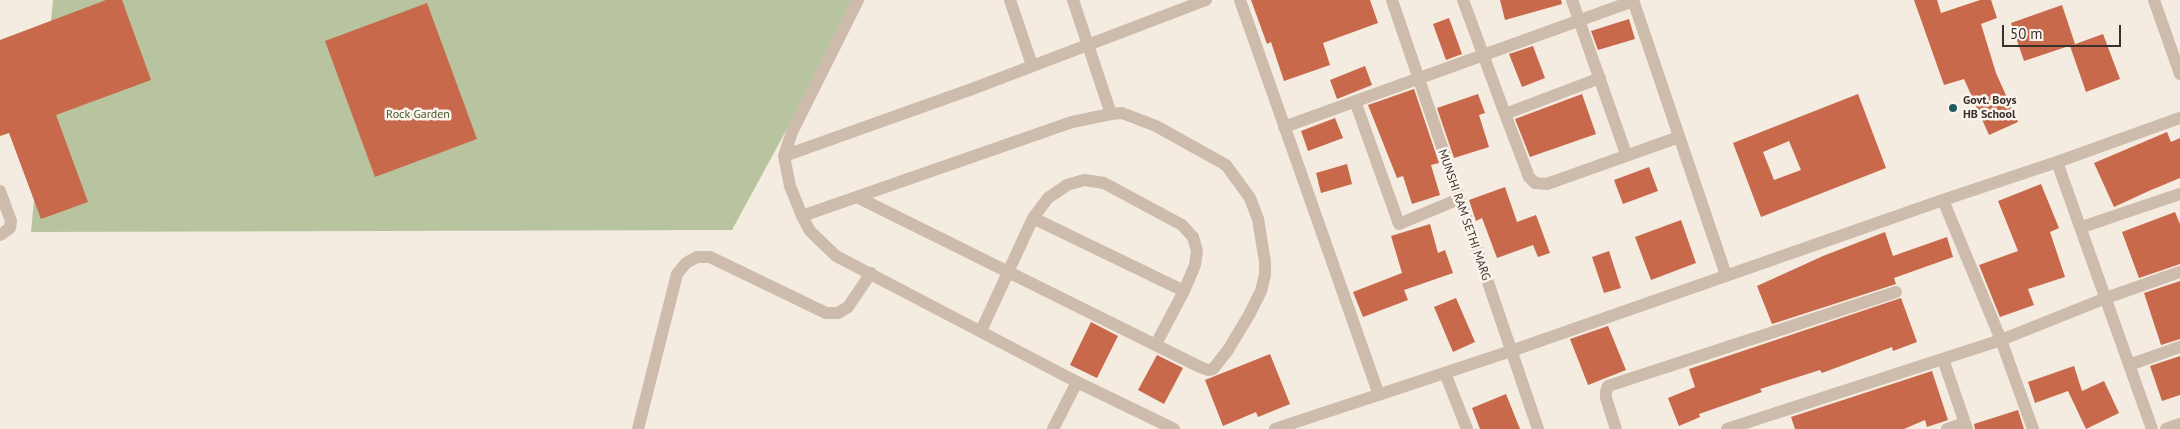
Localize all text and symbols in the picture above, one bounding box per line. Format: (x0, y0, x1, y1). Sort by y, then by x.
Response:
scale bar (2005, 15, 2124, 47)
text: 50 m (2010, 24, 2043, 43)
place label: Govt. Boys HB School (1963, 94, 2016, 122)
marker: Govt. Boys HB School (1947, 102, 1959, 114)
park label: Rock Garden (386, 108, 450, 122)
street label: MUNSHI RAM SETHI MARG (1435, 148, 1493, 282)

